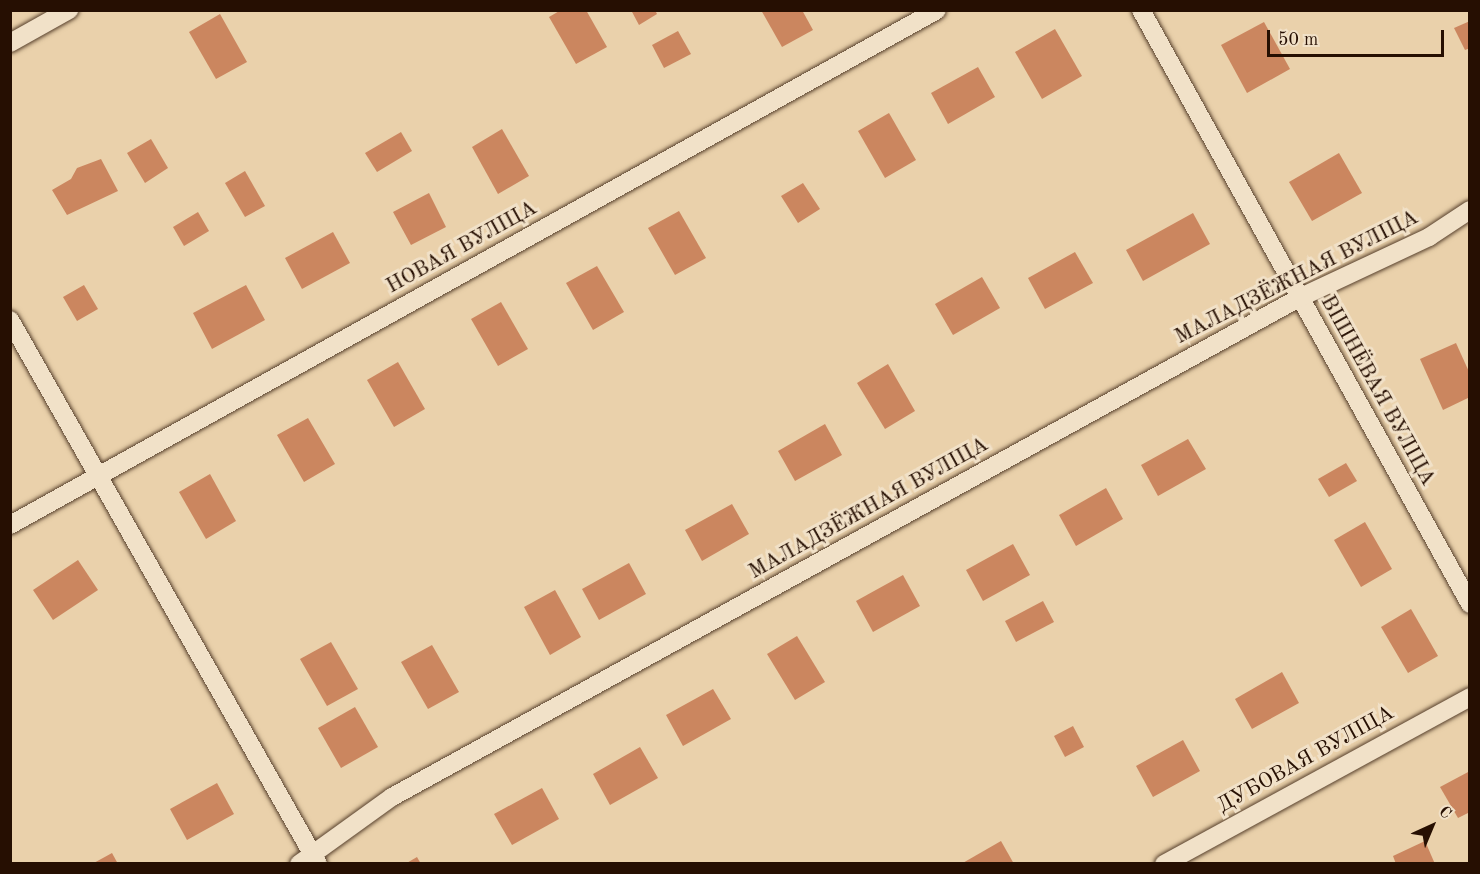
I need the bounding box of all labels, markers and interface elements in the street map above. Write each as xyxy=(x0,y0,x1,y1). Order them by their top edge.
scale bar xyxy=(1270,18,1447,56)
text: 50 m xyxy=(1278,31,1318,49)
street label: НОВАЯ ВУЛІЦА xyxy=(382,196,542,300)
street label: МАЛАДЗЁЖНАЯ ВУЛІЦА xyxy=(1171,206,1423,350)
street label: ВІШНЁВАЯ ВУЛІЦА xyxy=(1314,291,1440,491)
street label: МАЛАДЗЁЖНАЯ ВУЛІЦА xyxy=(745,433,993,585)
street label: ДУБОВАЯ ВУЛІЦА xyxy=(1213,701,1399,819)
north arrow xyxy=(1402,796,1462,856)
text: С xyxy=(1435,804,1454,822)

